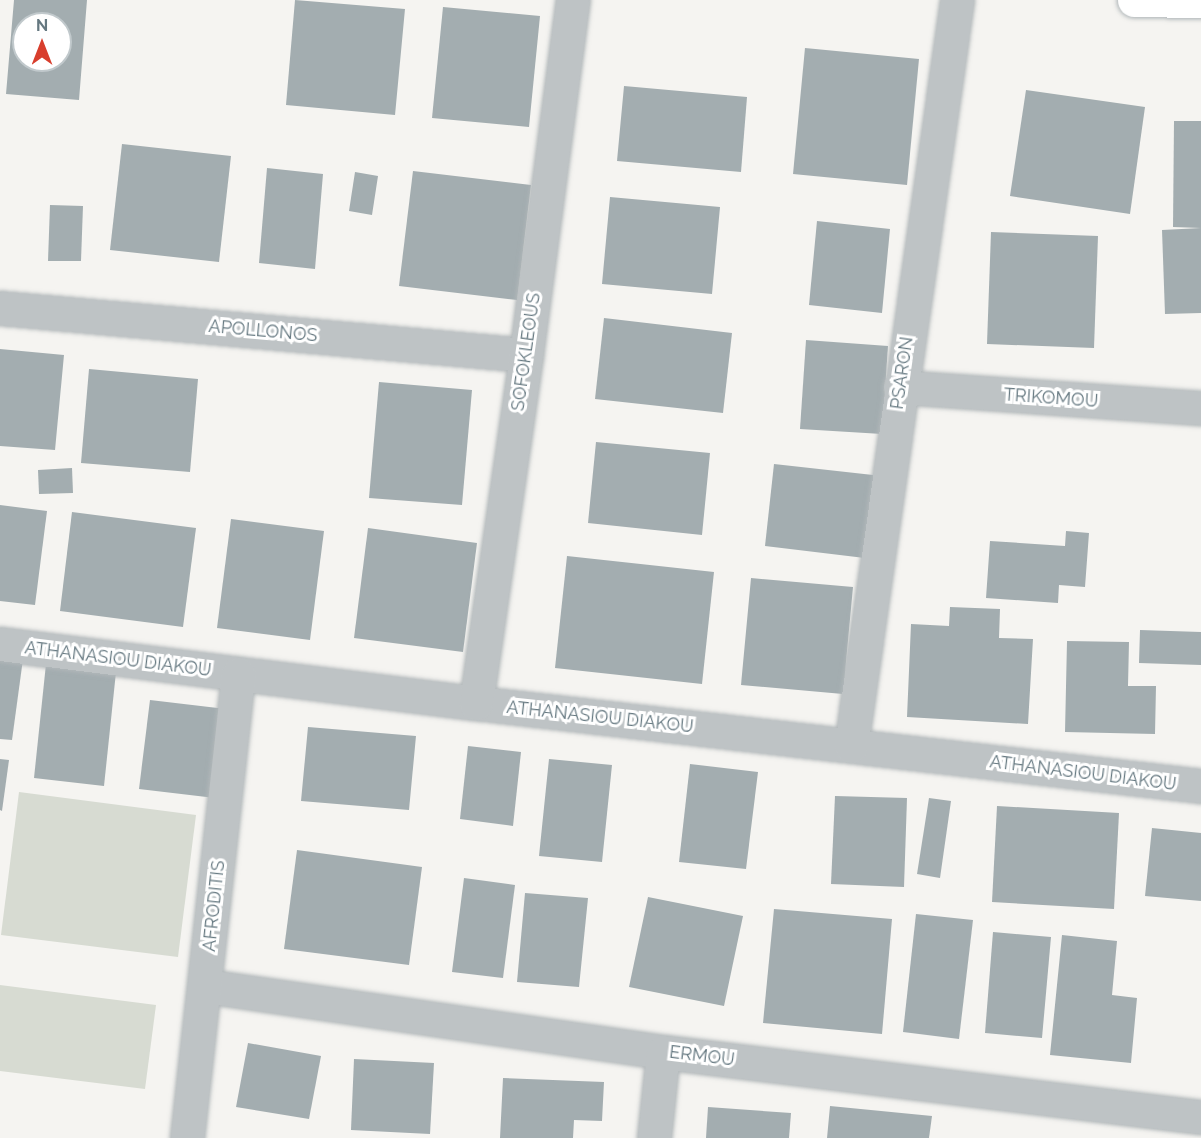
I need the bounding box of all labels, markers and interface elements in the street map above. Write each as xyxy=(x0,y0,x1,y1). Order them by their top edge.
north arrow xyxy=(12,12,72,72)
text: N xyxy=(36,16,48,35)
street label: SOFOKLEOUS xyxy=(507,292,545,412)
street label: APOLLONOS xyxy=(208,315,318,347)
street label: PSARON xyxy=(886,335,918,411)
street label: TRIKOMOU xyxy=(1003,384,1099,412)
street label: ATHANASIOU DIAKOU xyxy=(23,637,213,681)
street label: ATHANASIOU DIAKOU xyxy=(505,696,695,738)
street label: ATHANASIOU DIAKOU xyxy=(988,751,1178,795)
street label: AFRODITIS xyxy=(198,859,230,953)
street label: ERMOU xyxy=(668,1041,736,1071)

